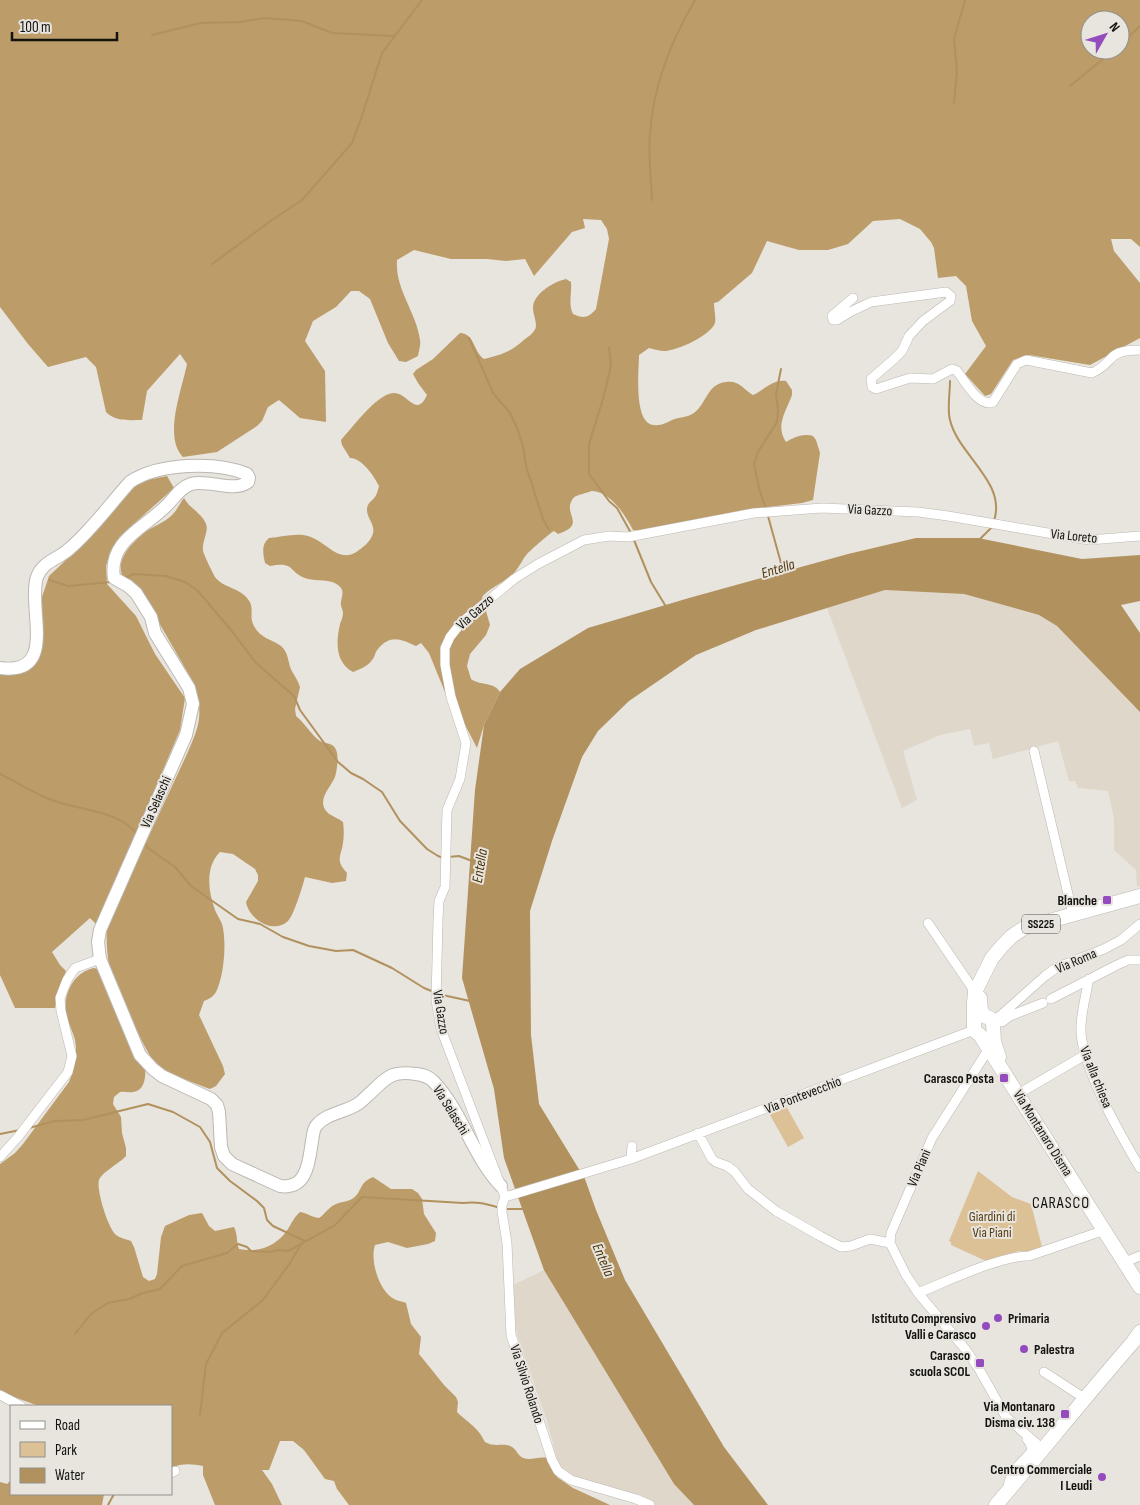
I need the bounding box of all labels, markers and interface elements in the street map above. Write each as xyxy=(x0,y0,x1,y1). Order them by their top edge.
scale bar xyxy=(12,10,118,42)
north arrow xyxy=(1080,10,1130,60)
text: 100 m xyxy=(20,18,51,37)
text: N xyxy=(1106,19,1124,35)
street label: Via Gazzo xyxy=(847,500,893,520)
street label: Via Loreto xyxy=(1050,525,1098,547)
water label: Entella xyxy=(759,555,797,583)
street label: Via Gazzo xyxy=(453,591,497,633)
street label: Via Selaschi xyxy=(137,773,175,831)
water label: Entella xyxy=(468,848,492,884)
place label: Blanche xyxy=(1057,892,1097,909)
marker: Blanche xyxy=(1101,894,1113,906)
road number: SS225 xyxy=(1022,914,1060,934)
street label: Via Roma xyxy=(1053,945,1099,977)
street label: Via Gazzo xyxy=(429,989,453,1035)
street label: Via alla chiesa xyxy=(1076,1044,1116,1110)
place label: Carasco Posta xyxy=(924,1070,994,1087)
marker: Carasco Posta xyxy=(998,1072,1010,1084)
street label: Via Pontevecchio xyxy=(762,1073,844,1117)
street label: Via Selaschi xyxy=(429,1082,473,1138)
street label: Via Montanaro Disma xyxy=(1010,1087,1076,1179)
street label: Via Piani xyxy=(904,1147,934,1189)
district label: CARASCO xyxy=(1032,1194,1090,1213)
park label: Giardini di Via Piani xyxy=(969,1208,1015,1241)
water label: Entella xyxy=(588,1241,618,1279)
place label: Istituto Comprensivo Valli e Carasco xyxy=(872,1310,976,1343)
place label: Primaria xyxy=(1008,1310,1050,1327)
marker: Primaria xyxy=(992,1312,1004,1324)
marker: Istituto Comprensivo Valli e Carasco xyxy=(980,1320,992,1332)
place label: Palestra xyxy=(1034,1341,1075,1358)
street label: Via Silvio Rolando xyxy=(506,1343,548,1426)
marker: Palestra xyxy=(1018,1343,1030,1355)
place label: Carasco scuola SCOL xyxy=(910,1347,970,1380)
marker: Carasco scuola SCOL xyxy=(974,1357,986,1369)
place label: Via Montanaro Disma civ. 138 xyxy=(984,1398,1055,1431)
legend xyxy=(10,1405,172,1495)
marker: Via Montanaro Disma civ. 138 xyxy=(1059,1408,1071,1420)
text: Road xyxy=(55,1416,80,1435)
text: Park xyxy=(55,1441,77,1460)
place label: Centro Commerciale I Leudi xyxy=(990,1461,1092,1494)
text: Water xyxy=(55,1466,86,1485)
marker: Centro Commerciale I Leudi xyxy=(1096,1471,1108,1483)

